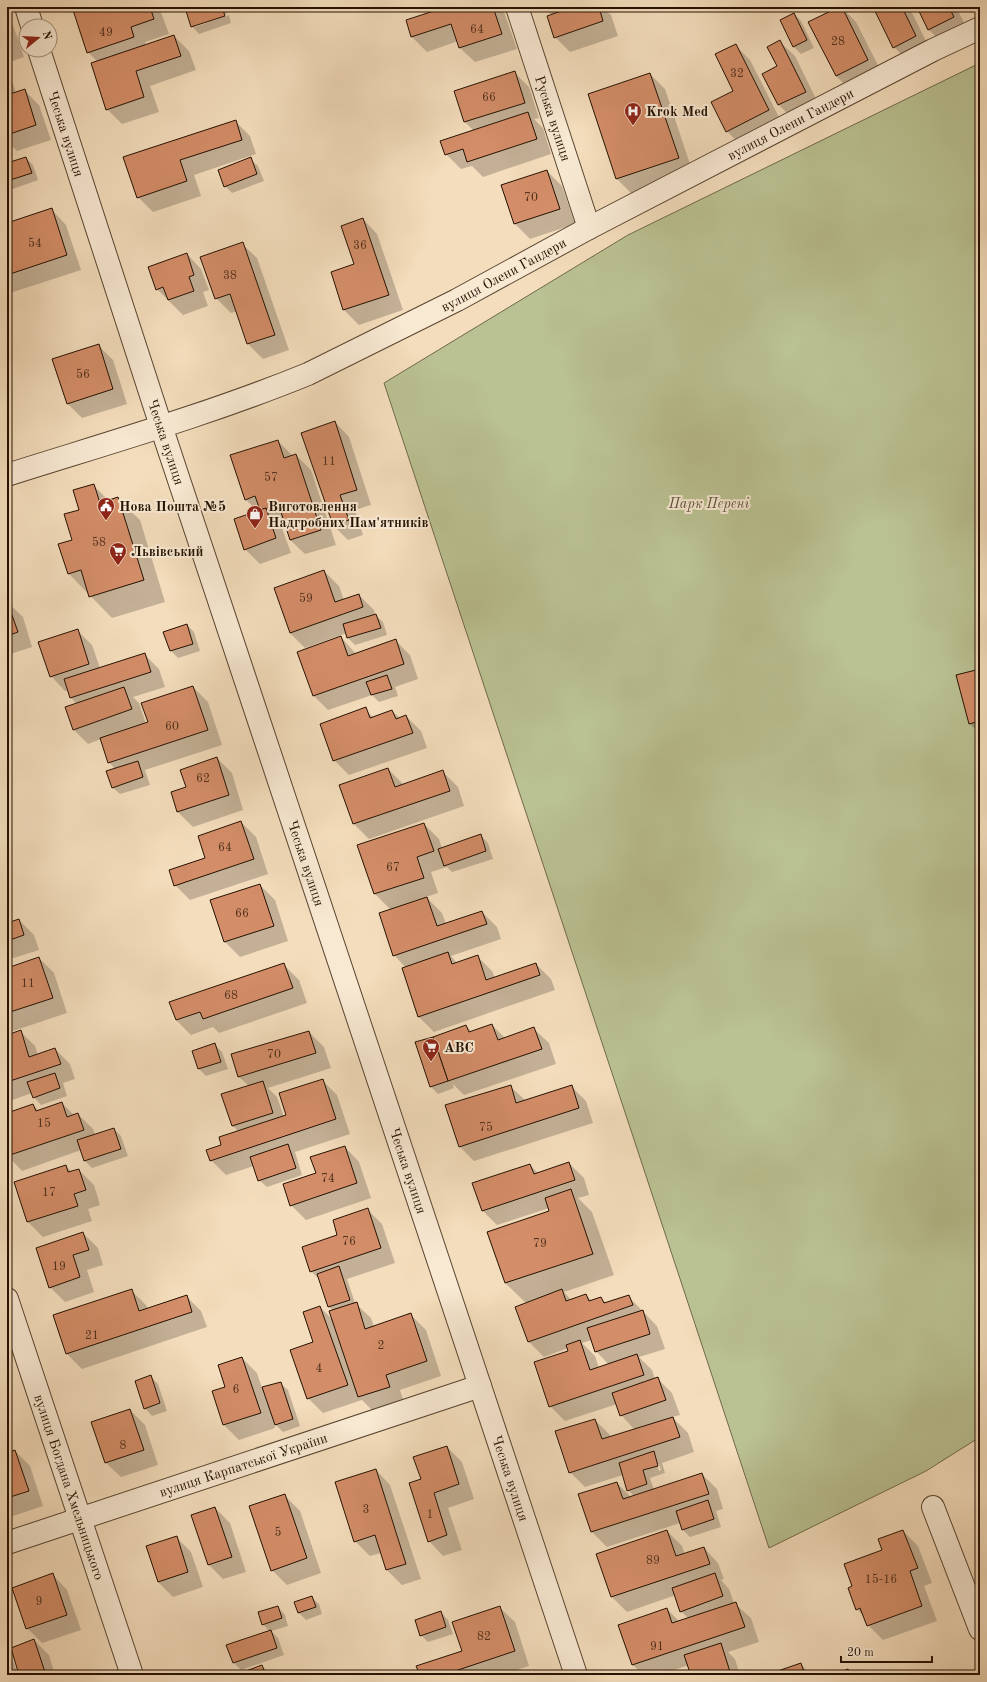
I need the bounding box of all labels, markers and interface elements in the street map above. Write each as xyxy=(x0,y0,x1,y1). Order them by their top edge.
north arrow xyxy=(18,18,58,58)
house number: 64 xyxy=(470,24,484,36)
house number: 49 xyxy=(99,27,113,39)
text: N xyxy=(40,30,53,42)
house number: 28 xyxy=(831,36,845,48)
house number: 32 xyxy=(730,68,744,80)
street label: Руська вулиця xyxy=(532,74,573,163)
street label: вулиця Олени Гандери xyxy=(725,86,856,163)
street label: Чеська вулиця xyxy=(45,89,86,179)
house number: 66 xyxy=(482,92,496,104)
hospital icon: Krok Med xyxy=(623,101,643,126)
place label: Krok Med xyxy=(646,105,709,119)
house number: 70 xyxy=(524,192,538,204)
street label: вулиця Олени Гандери xyxy=(439,236,569,315)
house number: 54 xyxy=(28,237,42,250)
house number: 36 xyxy=(353,240,367,252)
house number: 38 xyxy=(223,270,237,282)
house number: 56 xyxy=(76,368,90,381)
street label: Чеська вулиця xyxy=(145,397,186,487)
house number: 11 xyxy=(322,456,336,468)
house number: 57 xyxy=(264,471,278,484)
public building icon: Нова Пошта №5 xyxy=(96,496,116,521)
park label: Парк Перені xyxy=(668,497,749,512)
place label: Нова Пошта №5 xyxy=(119,500,226,514)
place label: Виготовлення Надгробних Пам'ятників xyxy=(268,500,429,530)
shop icon: Виготовлення Надгробних Пам'ятників xyxy=(245,504,265,529)
house number: 58 xyxy=(92,536,106,549)
supermarket icon: Львівський xyxy=(108,541,128,566)
place label: Львівський xyxy=(131,545,204,559)
house number: 59 xyxy=(299,592,313,605)
house number: 60 xyxy=(165,721,179,733)
house number: 62 xyxy=(196,773,210,785)
street label: Чеська вулиця xyxy=(285,819,326,908)
house number: 64 xyxy=(218,842,232,854)
house number: 67 xyxy=(386,862,400,874)
house number: 66 xyxy=(235,908,249,920)
house number: 11 xyxy=(21,978,35,990)
house number: 68 xyxy=(224,990,238,1002)
supermarket icon: ABC xyxy=(421,1037,441,1062)
place label: ABC xyxy=(444,1041,474,1055)
house number: 70 xyxy=(267,1049,281,1061)
house number: 15 xyxy=(37,1117,51,1130)
house number: 75 xyxy=(479,1121,493,1134)
street label: Чеська вулиця xyxy=(387,1126,428,1216)
house number: 74 xyxy=(321,1173,335,1185)
house number: 17 xyxy=(42,1187,56,1199)
house number: 76 xyxy=(342,1236,356,1248)
house number: 79 xyxy=(533,1238,547,1250)
house number: 19 xyxy=(52,1261,66,1273)
house number: 21 xyxy=(85,1330,99,1342)
house number: 2 xyxy=(378,1340,384,1352)
house number: 4 xyxy=(316,1363,323,1375)
house number: 6 xyxy=(233,1384,240,1396)
street label: вулиця Богдана Хмельницького xyxy=(31,1393,106,1582)
street label: вулиця Карпатської України xyxy=(158,1431,329,1500)
street label: Чеська вулиця xyxy=(489,1434,530,1523)
house number: 8 xyxy=(120,1440,127,1452)
house number: 3 xyxy=(363,1504,369,1516)
house number: 1 xyxy=(427,1509,433,1521)
house number: 5 xyxy=(275,1526,282,1539)
house number: 89 xyxy=(646,1555,660,1567)
house number: 15-16 xyxy=(865,1573,897,1586)
house number: 9 xyxy=(36,1596,42,1608)
house number: 82 xyxy=(477,1631,491,1643)
scale bar xyxy=(841,1638,932,1664)
house number: 91 xyxy=(650,1641,664,1653)
text: 20 m xyxy=(847,1647,874,1659)

